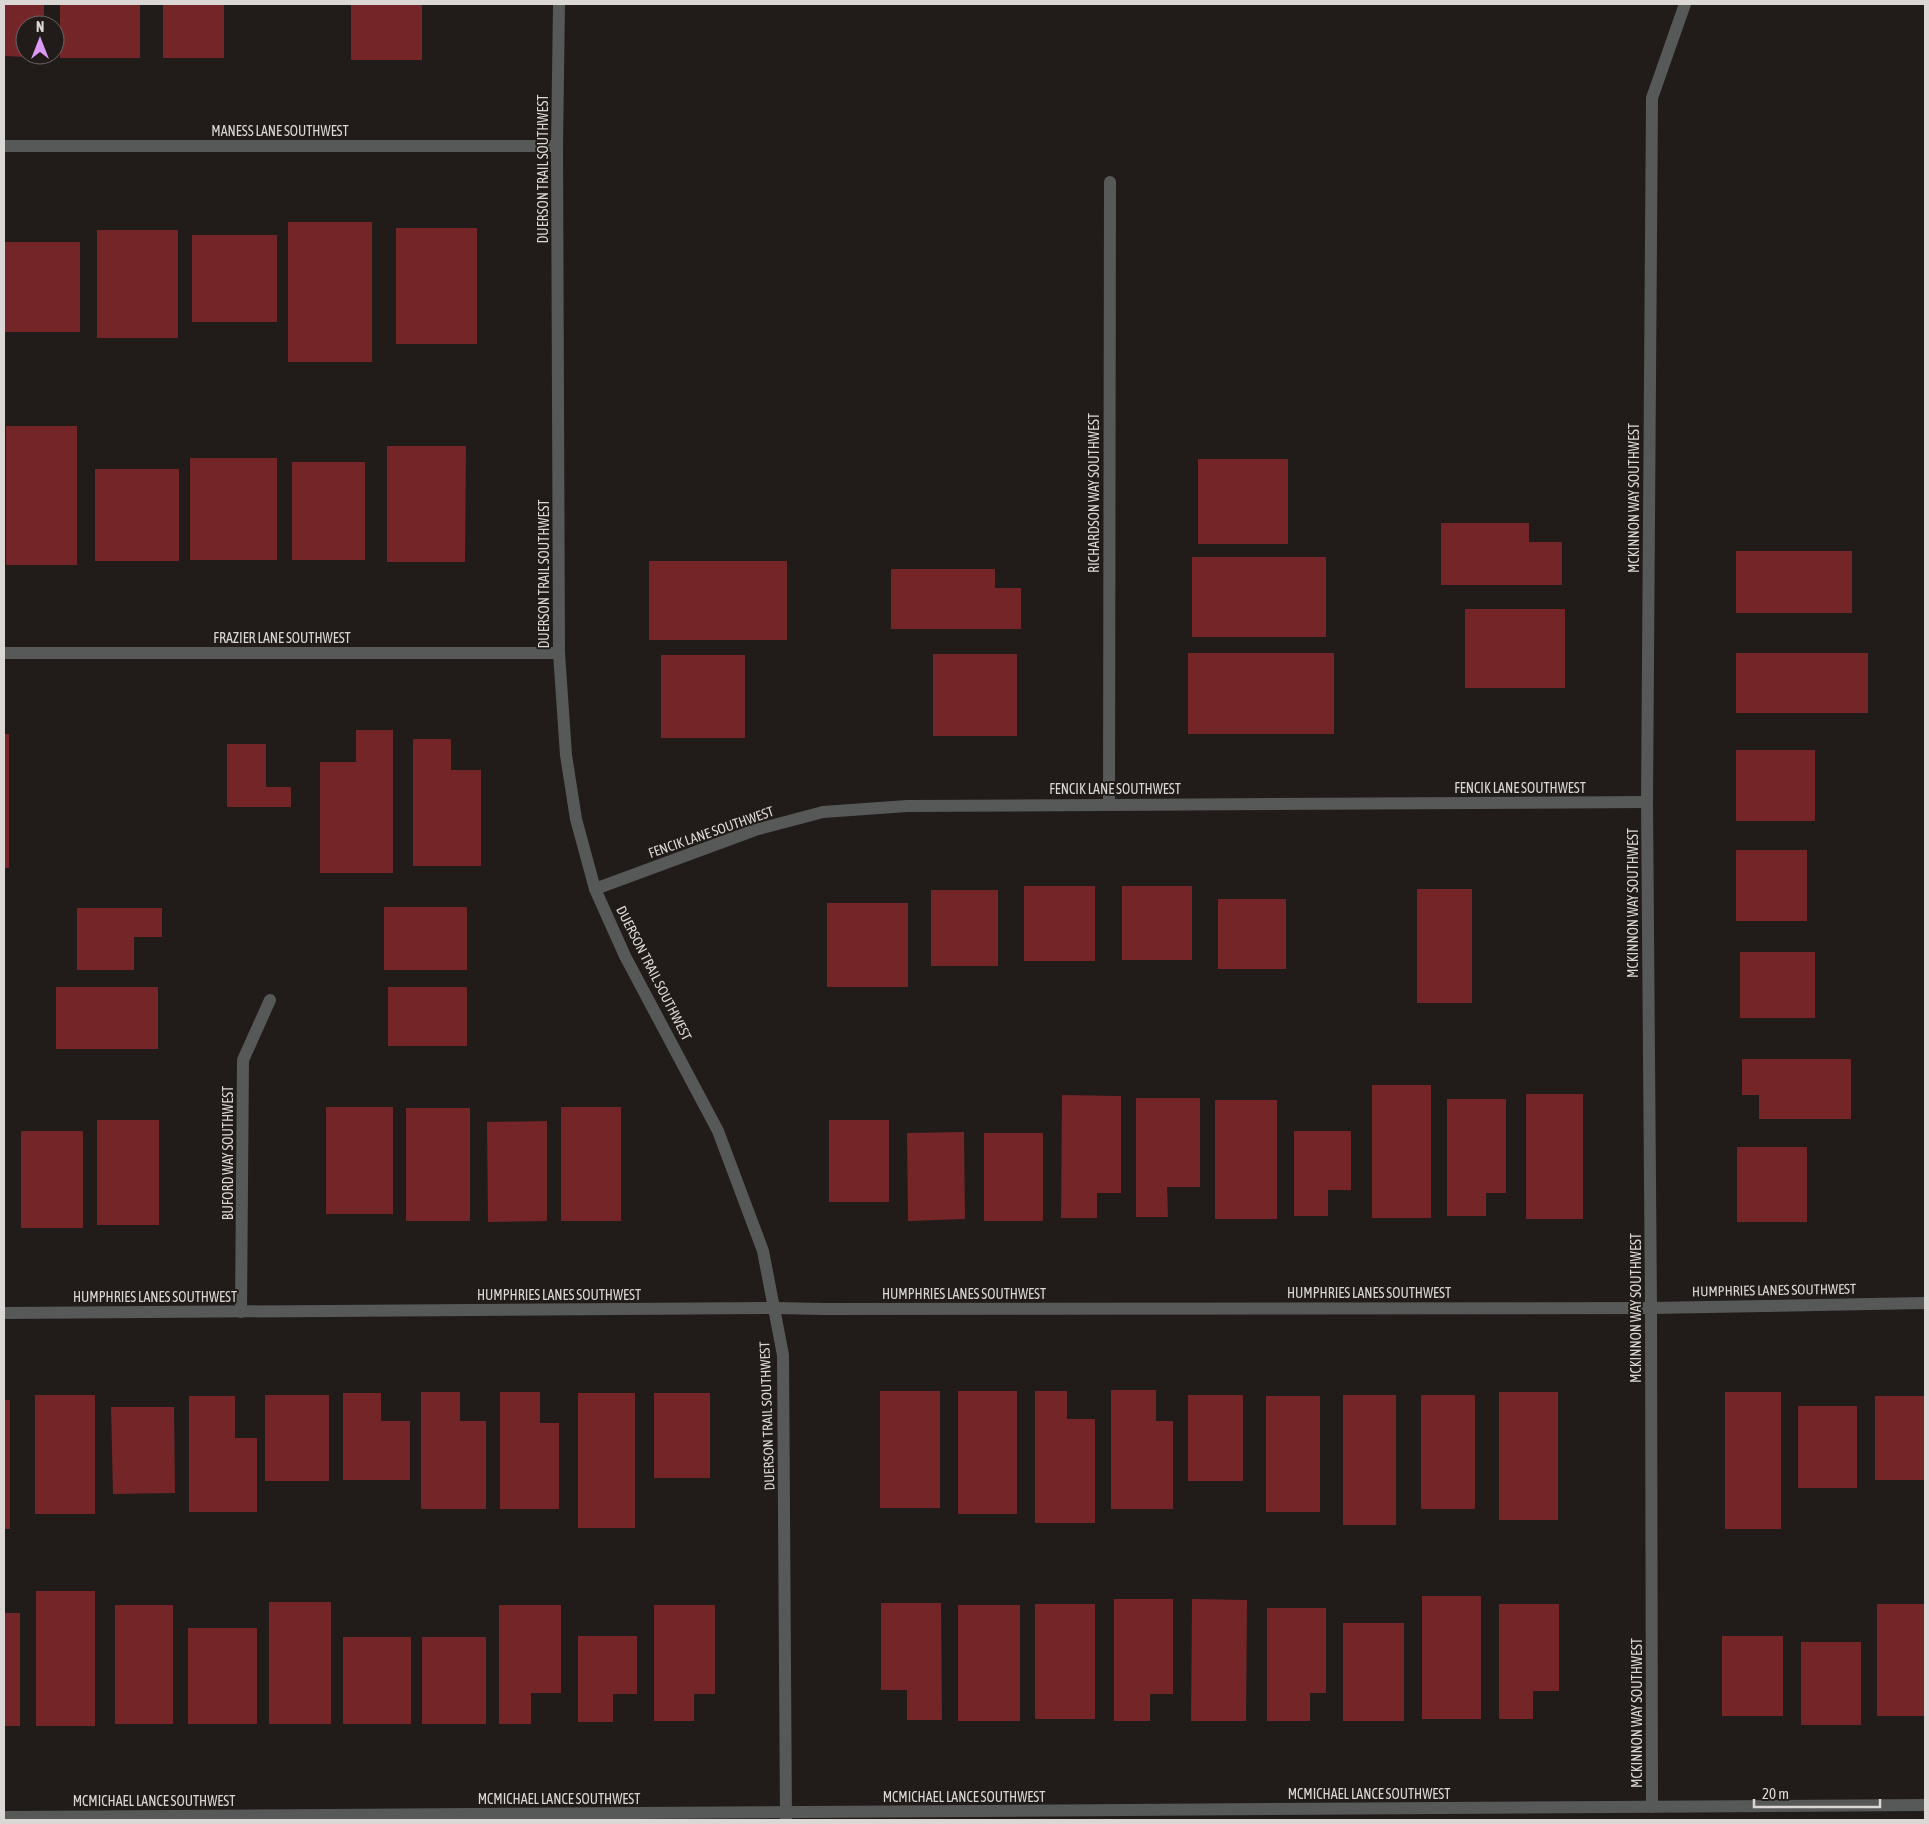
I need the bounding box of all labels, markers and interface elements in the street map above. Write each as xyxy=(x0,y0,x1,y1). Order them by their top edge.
north arrow xyxy=(15,15,65,65)
text: N xyxy=(36,19,44,35)
street label: DUERSON TRAIL SOUTHWEST xyxy=(535,95,551,243)
street label: MANESS LANE SOUTHWEST xyxy=(211,123,349,139)
street label: RICHARDSON WAY SOUTHWEST xyxy=(1086,413,1102,573)
street label: MCKINNON WAY SOUTHWEST xyxy=(1626,423,1642,573)
street label: DUERSON TRAIL SOUTHWEST xyxy=(536,500,552,648)
street label: FRAZIER LANE SOUTHWEST xyxy=(213,630,351,646)
street label: FENCIK LANE SOUTHWEST xyxy=(1454,780,1586,796)
street label: FENCIK LANE SOUTHWEST xyxy=(1049,781,1181,797)
street label: FENCIK LANE SOUTHWEST xyxy=(646,803,776,861)
street label: MCKINNON WAY SOUTHWEST xyxy=(1625,828,1641,978)
street label: DUERSON TRAIL SOUTHWEST xyxy=(613,903,695,1043)
street label: BUFORD WAY SOUTHWEST xyxy=(220,1086,236,1220)
street label: MCKINNON WAY SOUTHWEST xyxy=(1628,1233,1644,1383)
street label: HUMPHRIES LANES SOUTHWEST xyxy=(1692,1281,1856,1299)
street label: HUMPHRIES LANES SOUTHWEST xyxy=(1287,1285,1451,1301)
street label: HUMPHRIES LANES SOUTHWEST xyxy=(882,1286,1046,1302)
street label: HUMPHRIES LANES SOUTHWEST xyxy=(477,1287,641,1303)
street label: HUMPHRIES LANES SOUTHWEST xyxy=(73,1289,237,1305)
street label: DUERSON TRAIL SOUTHWEST xyxy=(756,1341,778,1491)
street label: MCKINNON WAY SOUTHWEST xyxy=(1629,1638,1645,1788)
scale bar xyxy=(1754,1776,1880,1808)
text: 20 m xyxy=(1762,1785,1789,1802)
street label: MCMICHAEL LANCE SOUTHWEST xyxy=(1288,1786,1450,1802)
street label: MCMICHAEL LANCE SOUTHWEST xyxy=(883,1789,1045,1805)
street label: MCMICHAEL LANCE SOUTHWEST xyxy=(478,1791,640,1807)
street label: MCMICHAEL LANCE SOUTHWEST xyxy=(73,1793,235,1809)

